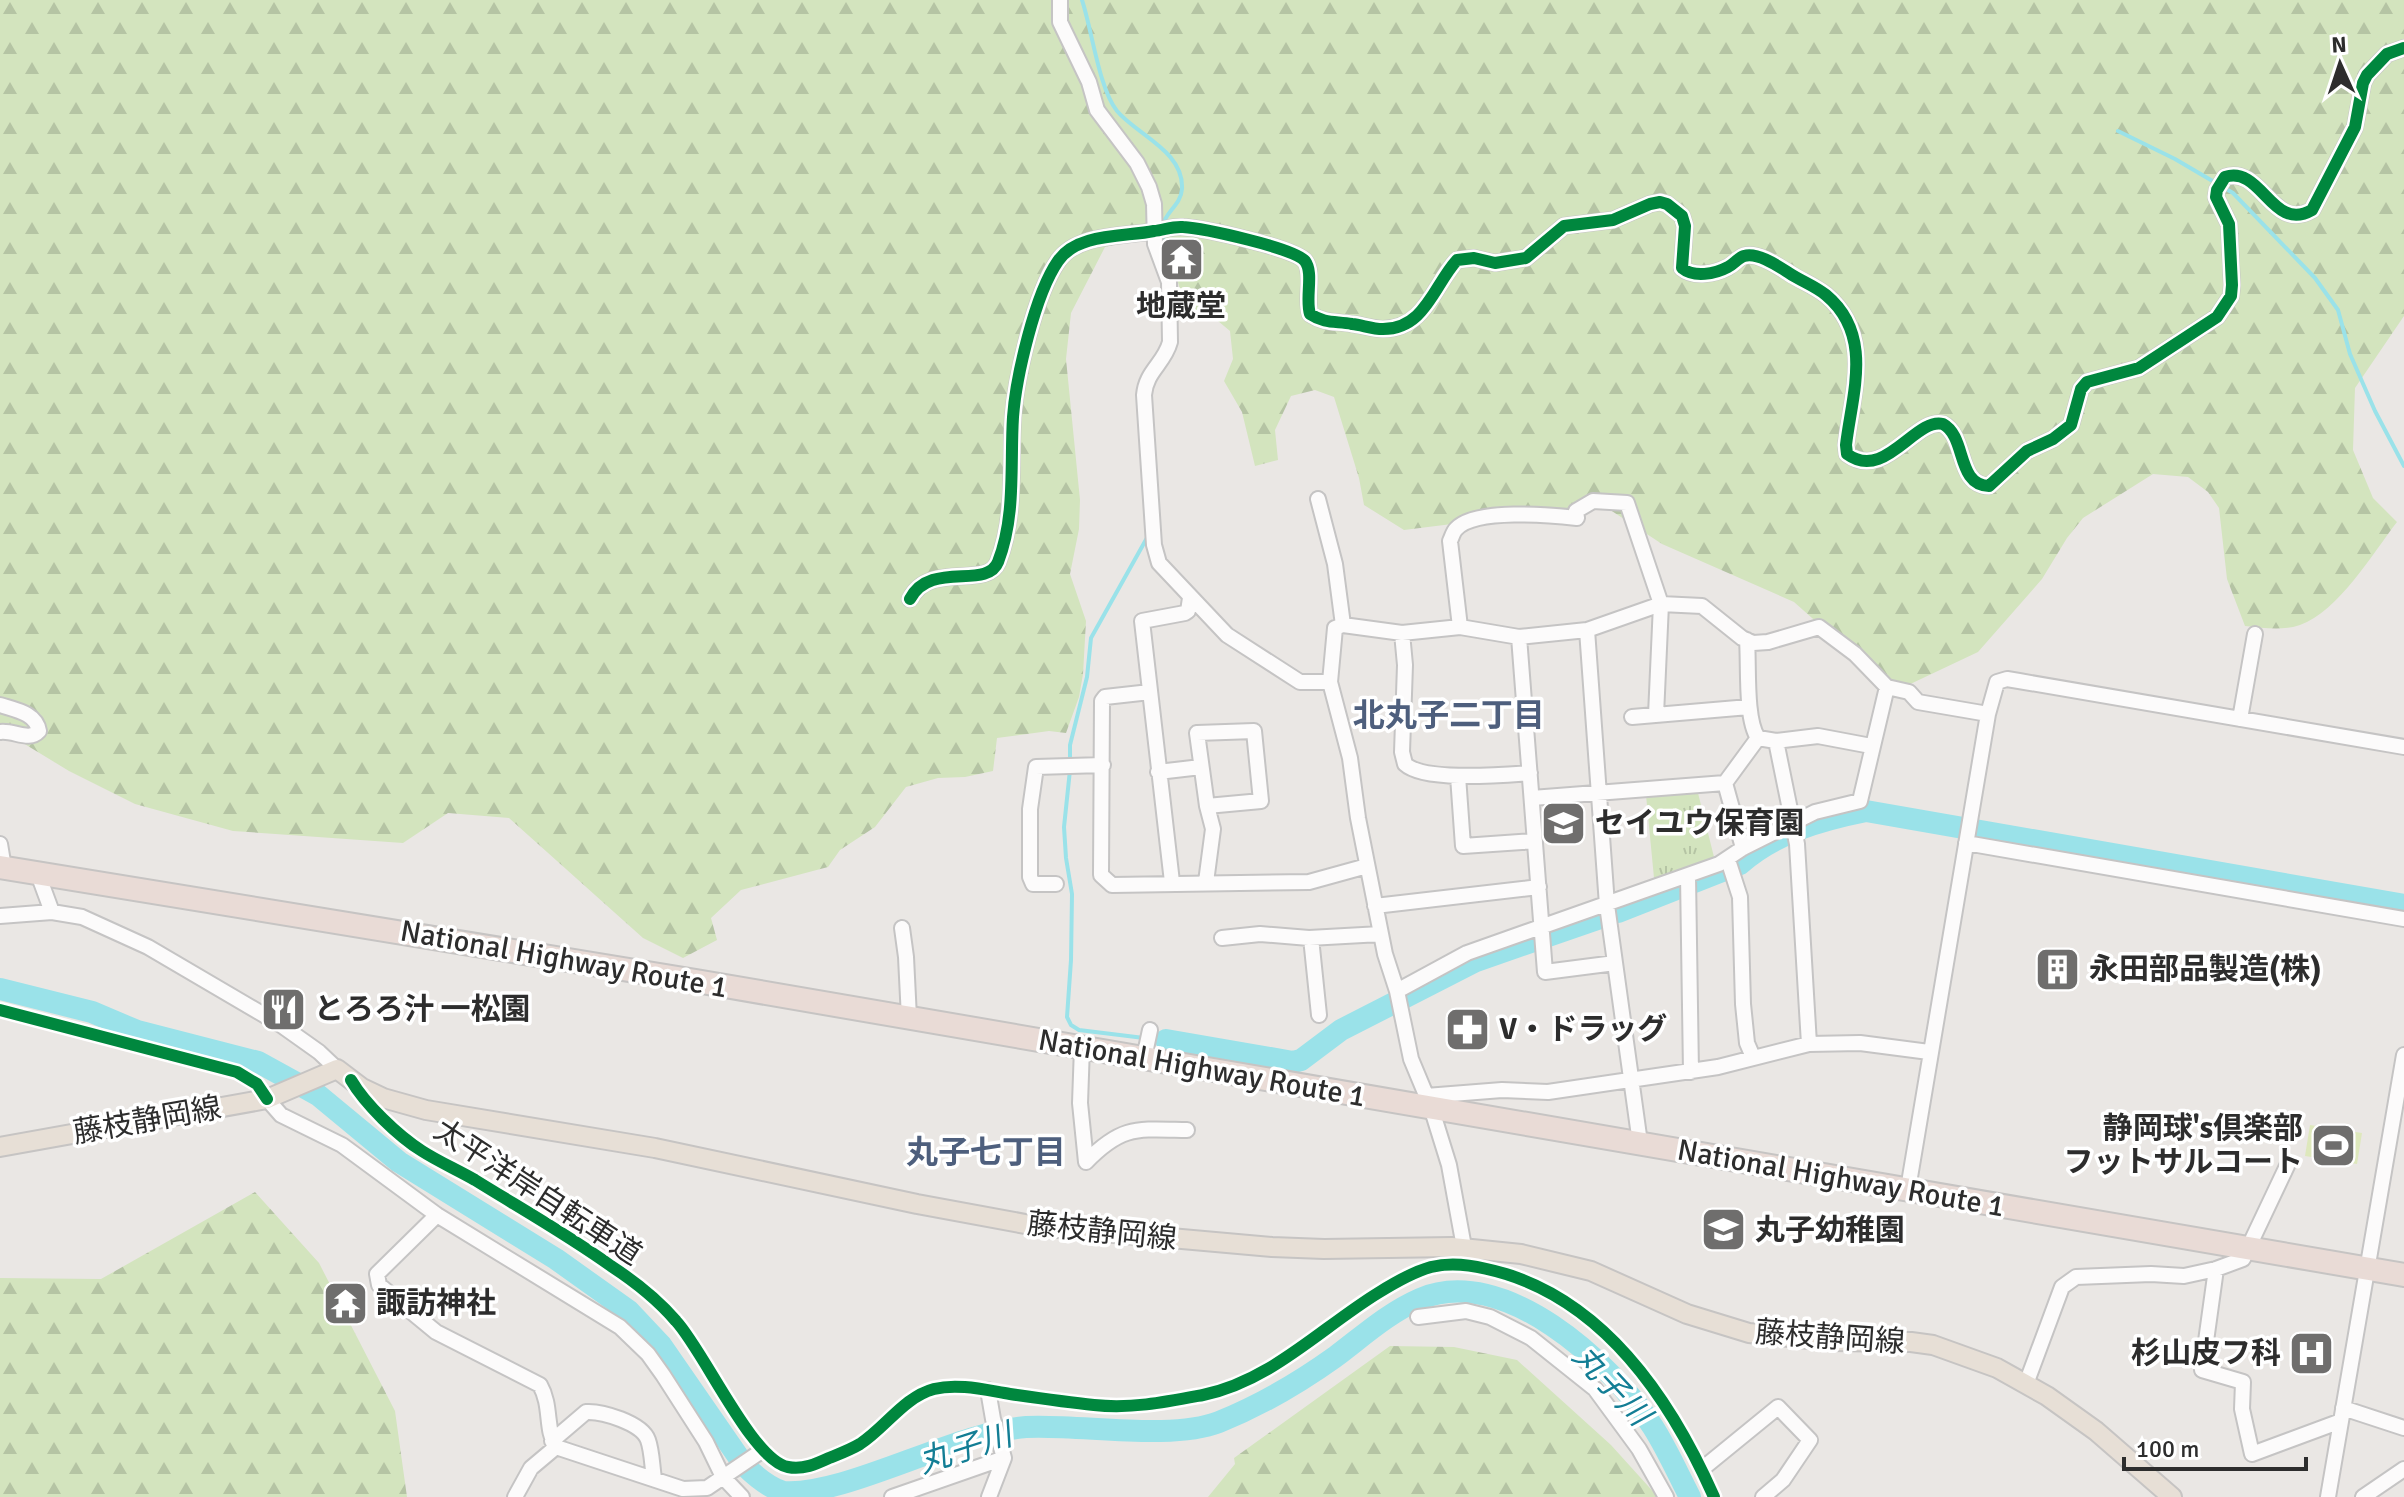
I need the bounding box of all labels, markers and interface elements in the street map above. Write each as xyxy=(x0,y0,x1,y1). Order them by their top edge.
north arrow xyxy=(2300,24,2380,104)
text: N xyxy=(2331,31,2347,58)
temple icon: 地蔵堂 xyxy=(1157,236,1205,284)
place label: 地蔵堂 xyxy=(1136,288,1226,325)
district label: 北丸子二丁目 xyxy=(1353,696,1545,735)
school or university icon: セイユウ保育園 xyxy=(1540,799,1588,847)
place label: セイユウ保育園 xyxy=(1595,805,1804,842)
street label: National Highway Route 1 xyxy=(398,913,730,1006)
building icon: 永田部品製造(株) xyxy=(2034,945,2082,993)
place label: 永田部品製造(株) xyxy=(2089,951,2322,988)
restaurant icon: とろろ汁 一松園 xyxy=(259,985,307,1033)
place label: とろろ汁 一松園 xyxy=(314,991,531,1028)
pharmacy icon: V・ドラッグ xyxy=(1444,1005,1492,1053)
place label: V・ドラッグ xyxy=(1499,1011,1667,1048)
street label: National Highway Route 1 xyxy=(1036,1022,1368,1115)
street label: 藤枝静岡線 xyxy=(70,1089,224,1152)
place label: 静岡球's倶楽部 フットサルコート xyxy=(2064,1110,2303,1181)
street label: 太平洋岸自転車道 xyxy=(427,1112,648,1273)
sports icon: 静岡球's倶楽部 フットサルコート xyxy=(2310,1121,2358,1169)
street label: National Highway Route 1 xyxy=(1675,1132,2007,1225)
district label: 丸子七丁目 xyxy=(906,1133,1066,1172)
street label: 藤枝静岡線 xyxy=(1025,1205,1178,1258)
school or university icon: 丸子幼稚園 xyxy=(1700,1206,1748,1254)
place label: 丸子幼稚園 xyxy=(1755,1212,1905,1249)
temple icon: 諏訪神社 xyxy=(321,1279,369,1327)
place label: 諏訪神社 xyxy=(376,1285,496,1322)
street label: 藤枝静岡線 xyxy=(1754,1314,1906,1361)
hospital icon: 杉山皮フ科 xyxy=(2288,1329,2336,1377)
place label: 杉山皮フ科 xyxy=(2131,1335,2281,1372)
water label: 丸子川 xyxy=(1565,1337,1661,1436)
water label: 丸子川 xyxy=(913,1414,1020,1482)
scale bar xyxy=(2124,1421,2306,1471)
text: 100 m xyxy=(2136,1434,2199,1464)

